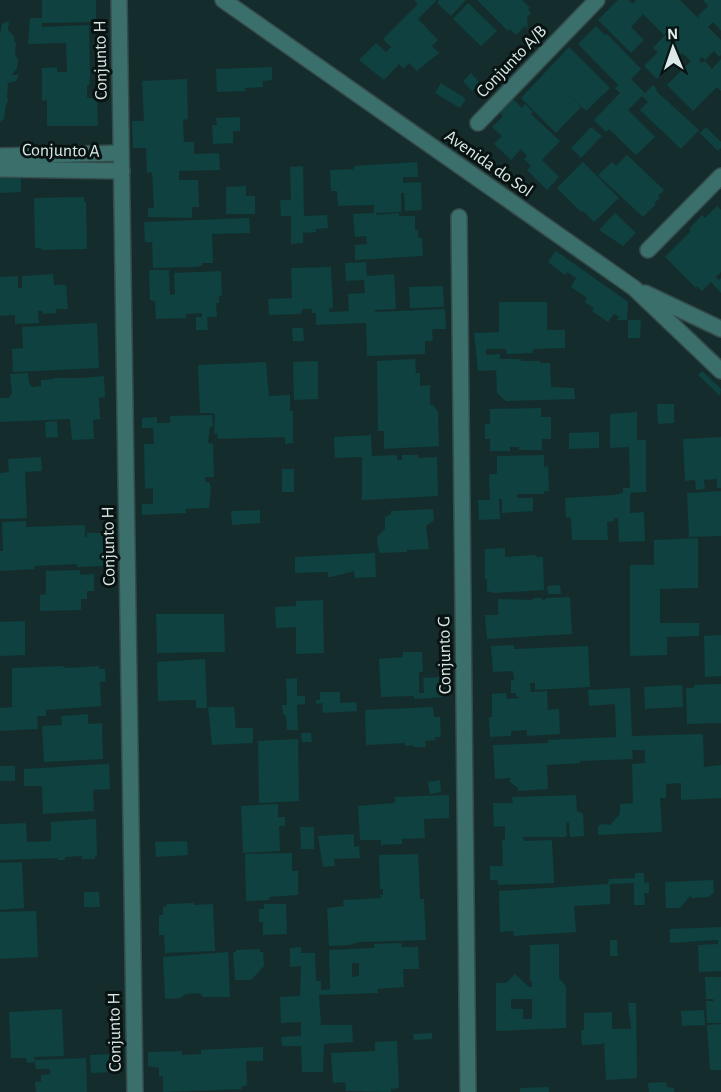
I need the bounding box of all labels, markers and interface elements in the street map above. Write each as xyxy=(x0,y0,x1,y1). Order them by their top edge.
north arrow xyxy=(643,18,703,78)
street label: Conjunto H xyxy=(91,20,111,100)
street label: Conjunto A/B xyxy=(473,22,550,101)
text: N xyxy=(667,26,678,42)
street label: Avenida do Sol xyxy=(441,127,536,201)
street label: Conjunto A xyxy=(22,141,101,161)
street label: Conjunto H xyxy=(99,506,119,586)
street label: Conjunto G xyxy=(435,616,455,694)
street label: Conjunto H xyxy=(105,992,125,1072)

